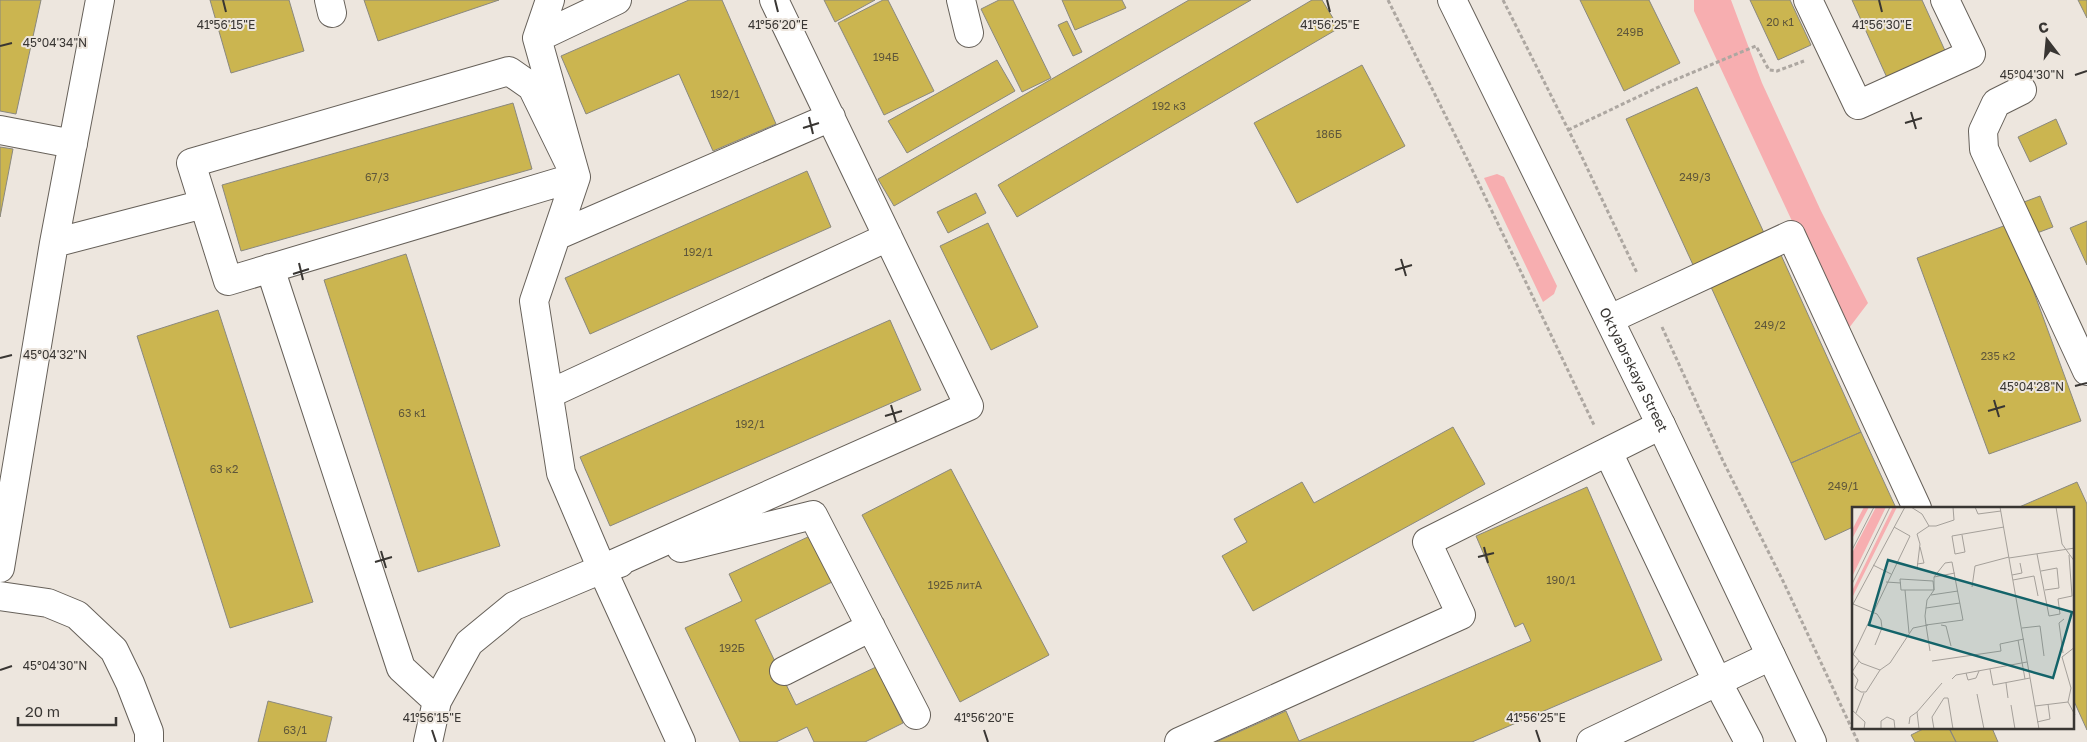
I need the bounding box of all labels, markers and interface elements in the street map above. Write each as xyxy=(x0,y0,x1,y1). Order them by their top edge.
house number: 20 к1 xyxy=(1766,15,1794,28)
north arrow xyxy=(2022,15,2072,65)
text: 41°56'15"E xyxy=(197,17,255,32)
text: 41°56'20"E xyxy=(748,17,808,32)
text: 41°56'25"E xyxy=(1300,17,1360,32)
text: 41°56'30"E xyxy=(1852,17,1912,32)
text: С xyxy=(2036,17,2050,37)
house number: 249В xyxy=(1616,25,1644,38)
text: 45°04'34"N xyxy=(23,35,87,50)
house number: 194Б xyxy=(873,50,899,63)
text: 45°04'30"N xyxy=(2000,67,2064,82)
house number: 192/1 xyxy=(711,87,740,100)
house number: 192 к3 xyxy=(1152,99,1186,112)
house number: 186Б xyxy=(1316,127,1342,140)
house number: 67/3 xyxy=(365,170,389,183)
house number: 249/3 xyxy=(1679,170,1711,183)
house number: 192/1 xyxy=(684,245,713,258)
street label: Oktyabrskaya Street xyxy=(1596,304,1672,435)
house number: 249/2 xyxy=(1754,318,1786,331)
text: 45°04'32"N xyxy=(23,347,87,362)
house number: 235 к2 xyxy=(1981,349,2015,362)
text: 45°04'28"N xyxy=(2000,379,2064,394)
house number: 63 к1 xyxy=(398,406,426,419)
house number: 192/1 xyxy=(736,417,765,430)
house number: 63 к2 xyxy=(210,462,238,475)
house number: 249/1 xyxy=(1828,479,1858,492)
inset map xyxy=(1852,507,2074,730)
house number: 190/1 xyxy=(1546,573,1576,586)
house number: 192Б литА xyxy=(928,578,983,591)
house number: 192Б xyxy=(719,641,745,654)
text: 45°04'30"N xyxy=(23,658,87,673)
scale bar xyxy=(18,694,115,726)
text: 20 m xyxy=(25,702,60,720)
text: 41°56'15"E xyxy=(403,710,461,725)
text: 41°56'20"E xyxy=(954,710,1014,725)
text: 41°56'25"E xyxy=(1506,710,1566,725)
house number: 63/1 xyxy=(283,723,307,736)

